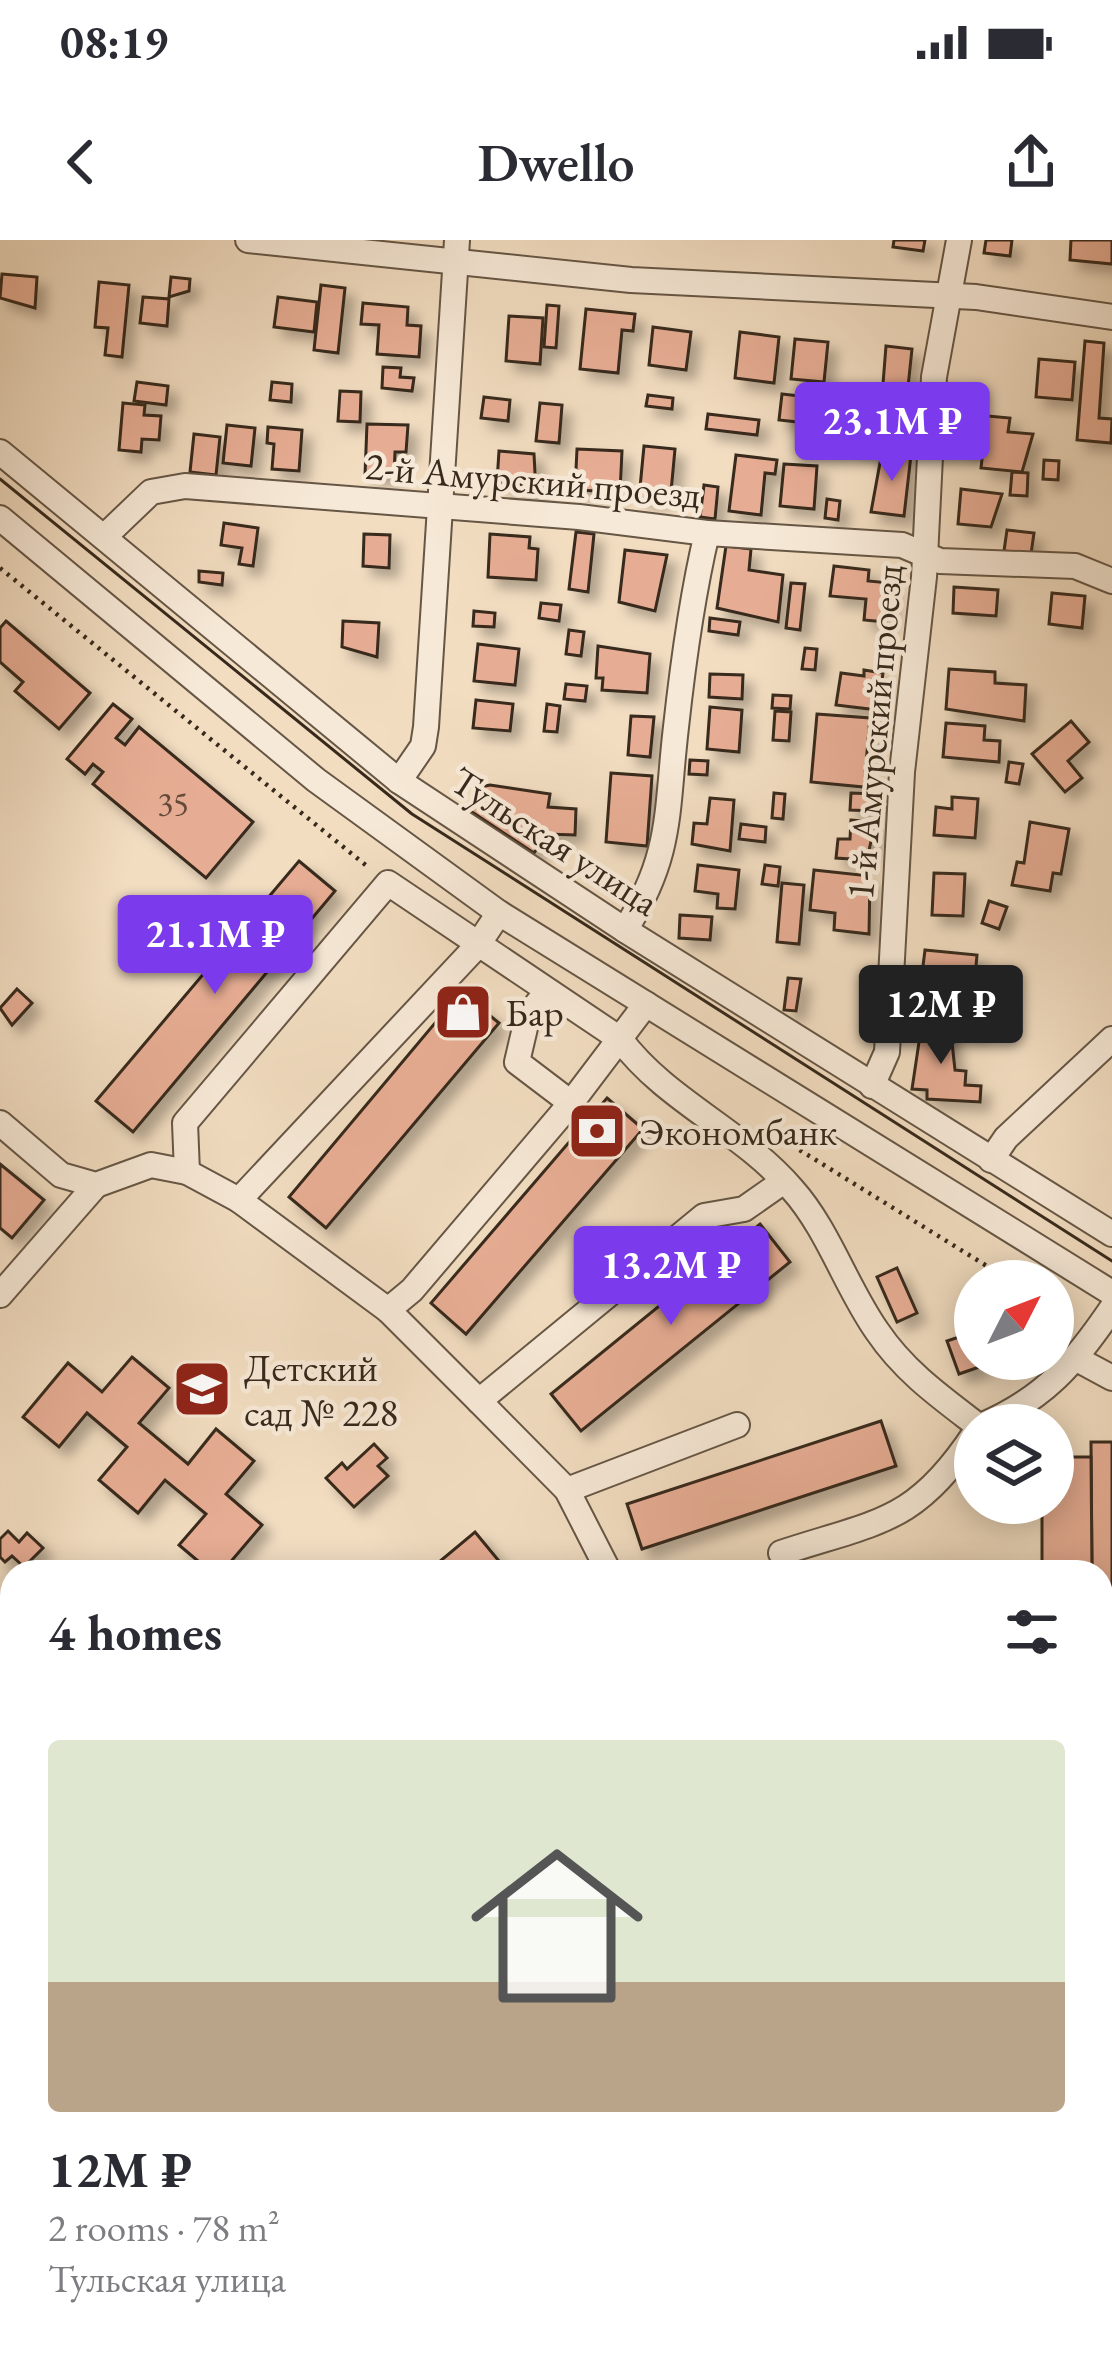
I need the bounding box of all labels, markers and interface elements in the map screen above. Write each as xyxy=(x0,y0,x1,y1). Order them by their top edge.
text: 08:19 xyxy=(60,13,168,71)
text: Dwello xyxy=(477,127,635,197)
icon: back xyxy=(48,129,114,195)
icon: share xyxy=(998,129,1064,195)
pin: 23.1M ₽ xyxy=(781,382,1003,484)
text: 23.1M ₽ xyxy=(822,395,962,446)
street label: 2-й Амурский проезд xyxy=(363,440,703,520)
street label: 1-й Амурский проезд xyxy=(834,562,914,902)
street label: Тульская улица xyxy=(441,755,669,927)
house number: 35 xyxy=(157,782,189,825)
pin: 21.1M ₽ xyxy=(104,895,326,997)
text: 21.1M ₽ xyxy=(145,908,285,959)
pin: 12M ₽ xyxy=(857,965,1025,1067)
text: 12M ₽ xyxy=(886,978,996,1029)
shop icon: Бар xyxy=(432,981,494,1043)
place label: Бар xyxy=(505,987,564,1038)
bank icon: Экономбанк xyxy=(566,1100,628,1162)
place label: Экономбанк xyxy=(639,1106,838,1157)
pin: 13.2M ₽ xyxy=(560,1226,782,1328)
text: 13.2M ₽ xyxy=(601,1239,741,1290)
north arrow xyxy=(954,1260,1074,1380)
map controls xyxy=(954,1260,1074,1524)
place label: Детский сад № 228 xyxy=(244,1342,398,1438)
school or university icon: Детский сад № 228 xyxy=(171,1358,233,1420)
button: layers xyxy=(954,1404,1074,1524)
text: 4 homes xyxy=(48,1599,222,1665)
icon: filters xyxy=(999,1599,1065,1665)
icon: home xyxy=(449,1818,665,2034)
text: 12M ₽ xyxy=(48,2136,192,2202)
text: 2 rooms · 78 m² xyxy=(48,2202,280,2253)
text: Тульская улица xyxy=(48,2253,286,2304)

